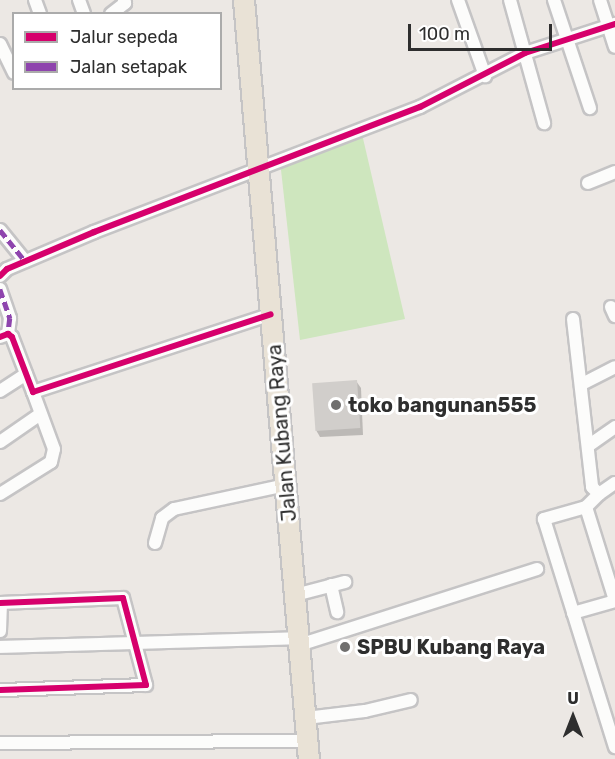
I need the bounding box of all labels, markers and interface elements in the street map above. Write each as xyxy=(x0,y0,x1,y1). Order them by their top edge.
legend xyxy=(12,12,222,90)
scale bar xyxy=(411,12,555,50)
text: 100 m xyxy=(419,23,470,45)
text: Jalur sepeda xyxy=(70,26,178,48)
text: Jalan setapak xyxy=(70,56,187,78)
street label: Jalan Kubang Raya xyxy=(262,343,302,523)
place label: toko bangunan555 xyxy=(348,393,536,417)
marker: toko bangunan555 xyxy=(329,398,343,412)
place label: SPBU Kubang Raya xyxy=(357,635,545,659)
marker: SPBU Kubang Raya xyxy=(338,640,352,654)
north arrow xyxy=(543,687,603,747)
text: U xyxy=(567,689,579,708)

